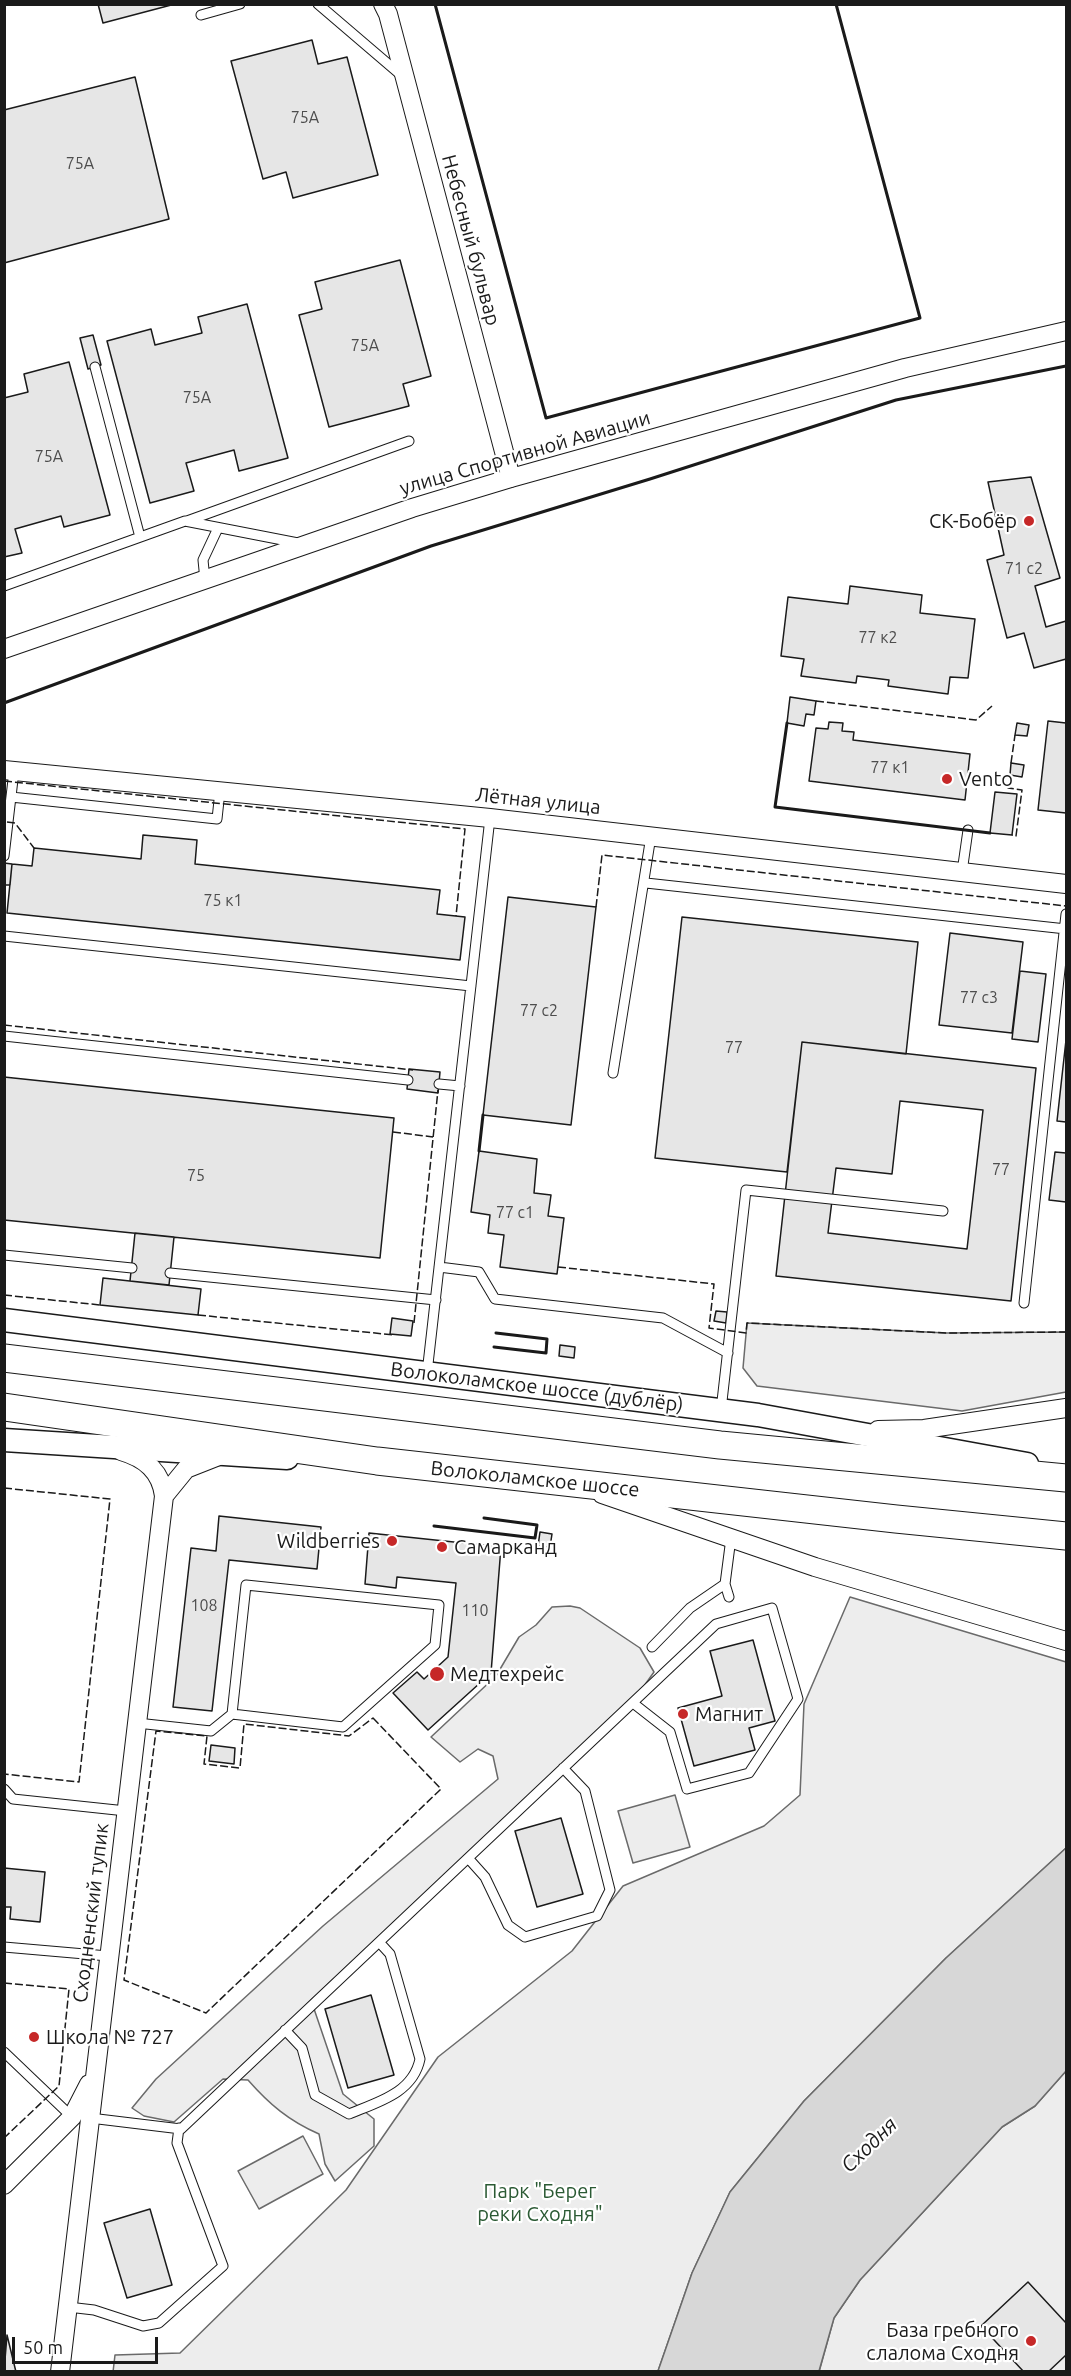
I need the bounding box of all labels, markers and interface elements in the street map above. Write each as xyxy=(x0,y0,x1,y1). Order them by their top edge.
house number: 75А xyxy=(291,108,319,128)
street label: Небесный бульвар xyxy=(437,152,505,328)
house number: 75А xyxy=(66,154,94,174)
house number: 75А xyxy=(351,336,379,356)
house number: 75А xyxy=(183,388,211,408)
street label: улица Спортивной Авиации xyxy=(397,406,653,500)
house number: 75А xyxy=(35,447,63,467)
place label: СК-Бобёр xyxy=(929,509,1017,533)
marker: СК-Бобёр xyxy=(1022,514,1036,528)
house number: 71 с2 xyxy=(1005,559,1043,579)
house number: 77 к2 xyxy=(859,628,897,648)
house number: 77 к1 xyxy=(871,758,909,778)
place label: Vento xyxy=(959,767,1013,791)
marker: Vento xyxy=(940,772,954,786)
street label: Лётная улица xyxy=(474,782,602,820)
house number: 75 к1 xyxy=(204,891,242,911)
house number: 77 с3 xyxy=(960,988,998,1008)
house number: 77 с2 xyxy=(520,1001,558,1021)
house number: 77 xyxy=(725,1038,743,1058)
house number: 77 xyxy=(992,1160,1010,1180)
house number: 75 xyxy=(187,1166,205,1186)
house number: 77 с1 xyxy=(496,1203,534,1223)
street label: Волоколамское шоссе (дублёр) xyxy=(389,1357,685,1417)
street label: Волоколамское шоссе xyxy=(429,1456,641,1502)
place label: Wildberries xyxy=(277,1529,380,1553)
marker: Wildberries xyxy=(385,1534,399,1548)
place label: Самарканд xyxy=(454,1535,557,1559)
marker: Самарканд xyxy=(435,1540,449,1554)
house number: 108 xyxy=(190,1596,218,1616)
house number: 110 xyxy=(461,1601,489,1621)
place label: Медтехрейс xyxy=(450,1662,564,1686)
marker: Медтехрейс xyxy=(428,1665,446,1683)
place label: Магнит xyxy=(695,1702,763,1726)
marker: Магнит xyxy=(676,1707,690,1721)
street label: Сходненский тупик xyxy=(68,1822,114,2004)
place label: Школа № 727 xyxy=(46,2025,174,2049)
marker: Школа № 727 xyxy=(27,2030,41,2044)
water label: Сходня xyxy=(836,2112,902,2178)
park label: Парк "Берег реки Сходня" xyxy=(477,2179,603,2226)
place label: База гребного слалома Сходня xyxy=(866,2318,1019,2365)
scale bar xyxy=(15,2325,160,2363)
marker: База гребного слалома Сходня xyxy=(1024,2334,1038,2348)
text: 50 m xyxy=(23,2337,63,2357)

